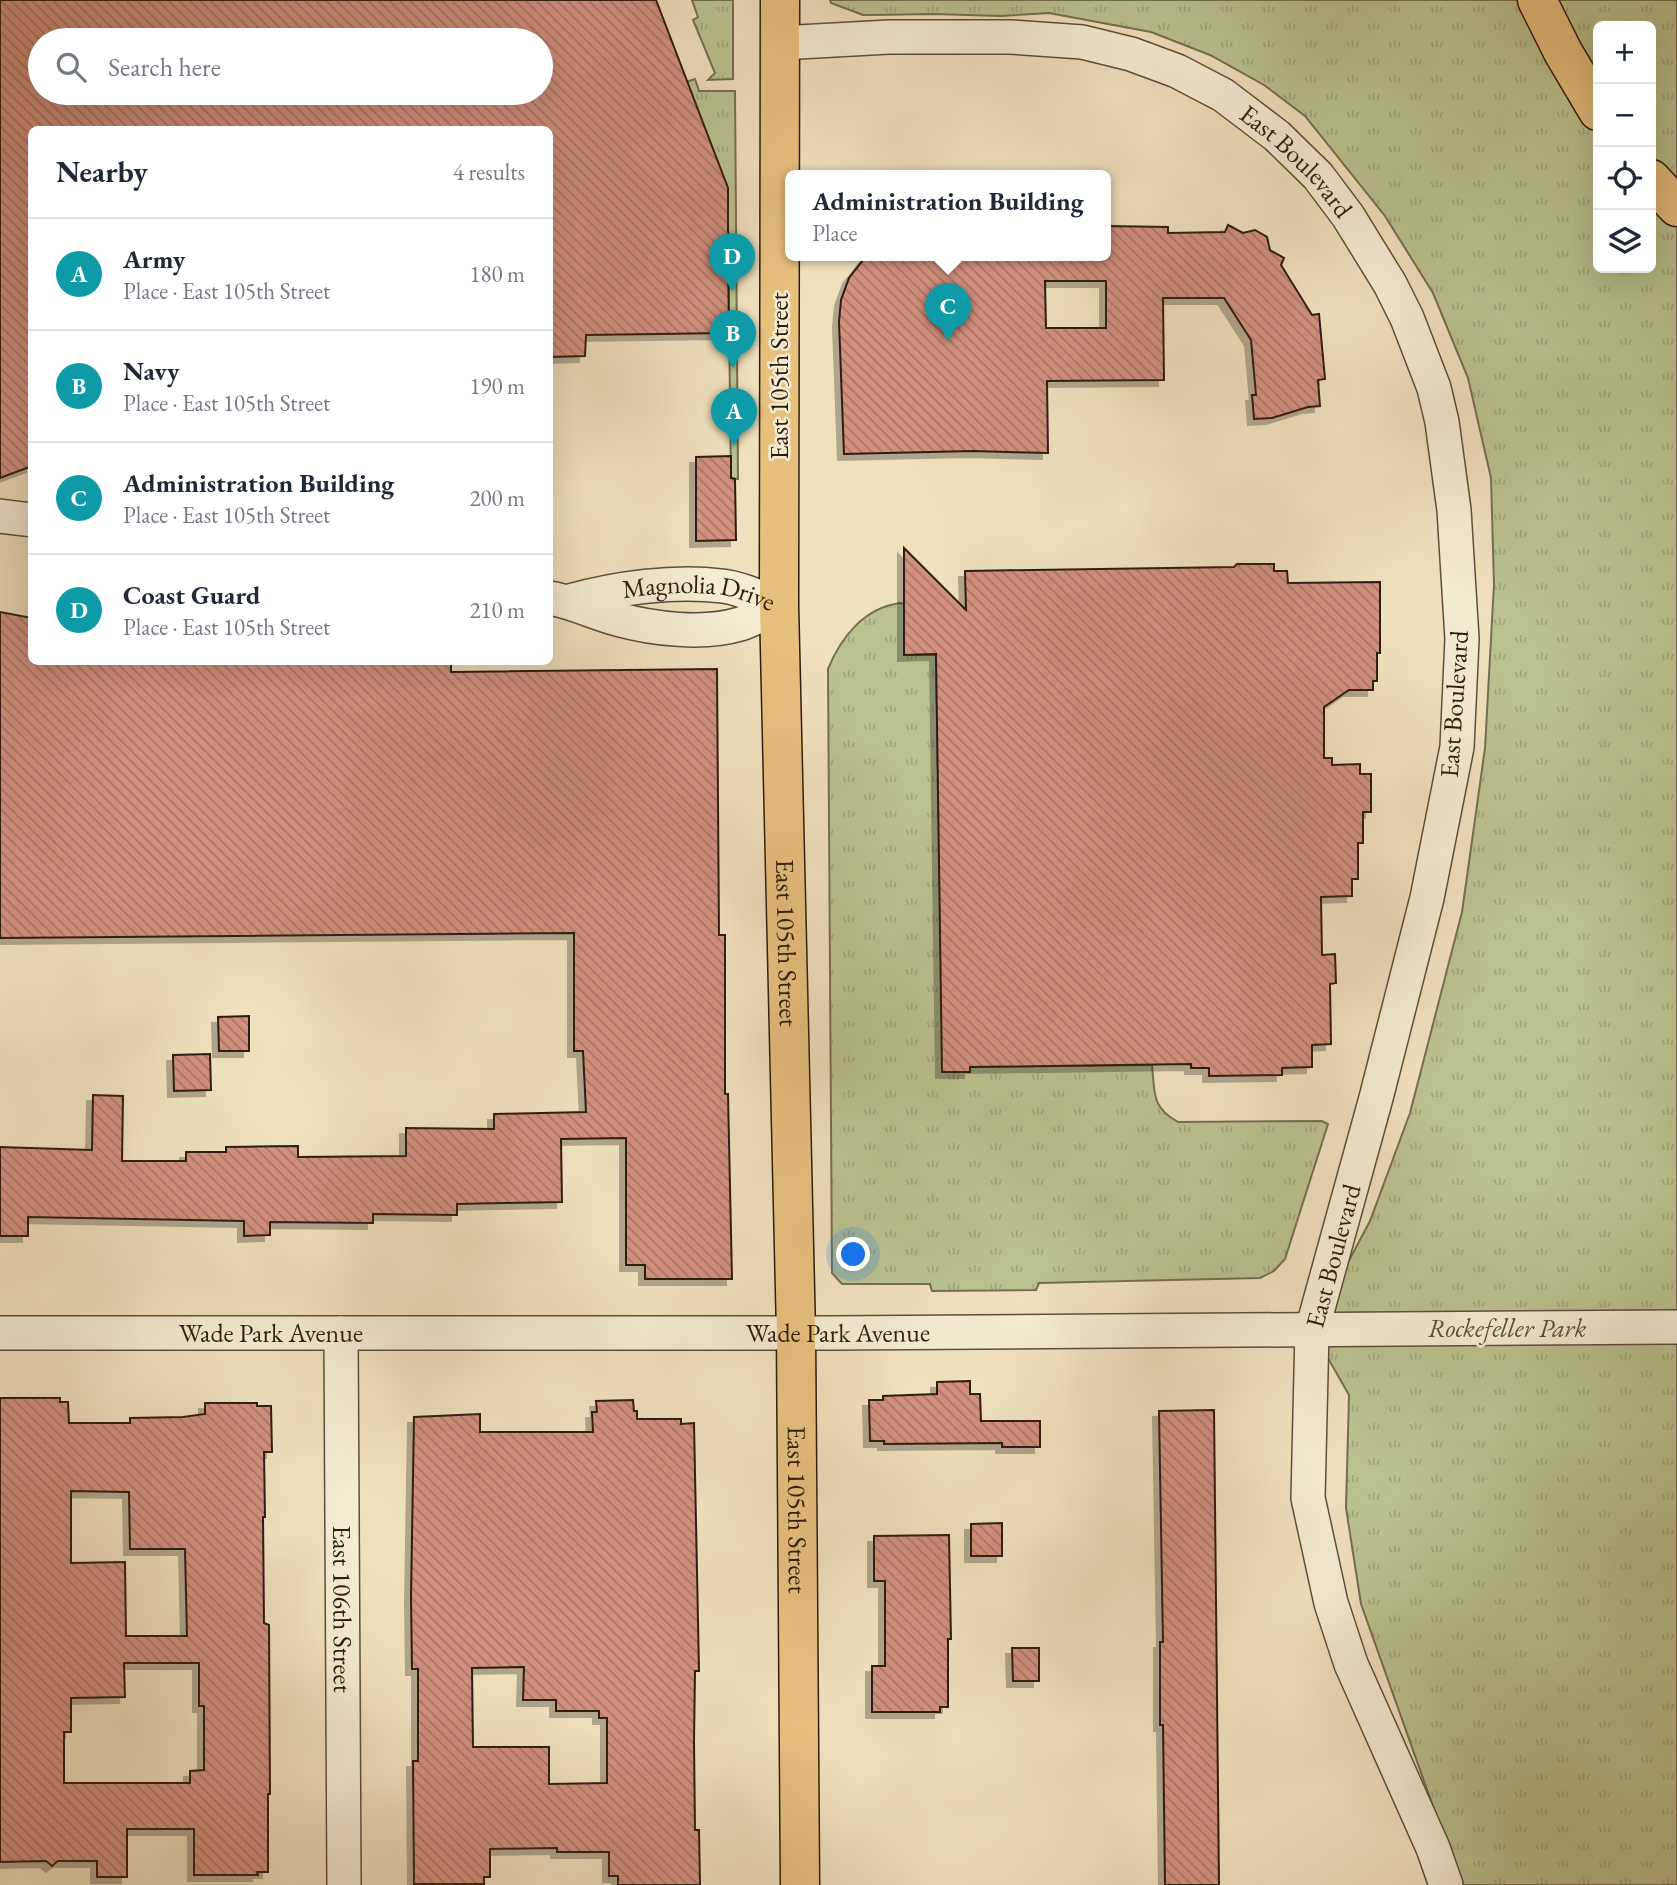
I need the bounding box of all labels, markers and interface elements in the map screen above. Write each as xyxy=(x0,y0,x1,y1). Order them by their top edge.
map controls xyxy=(1593,21,1656,273)
button: + xyxy=(1593,21,1656,84)
search box xyxy=(28,28,553,105)
icon: search xyxy=(52,48,90,86)
text: Search here xyxy=(108,50,221,84)
button: − xyxy=(1593,84,1656,147)
street label: East Boulevard xyxy=(1233,97,1361,225)
button: locate xyxy=(1593,147,1656,210)
text: Nearby xyxy=(56,152,148,191)
text: 4 results xyxy=(453,157,525,187)
popup xyxy=(785,170,1111,261)
text: Administration Building xyxy=(812,184,1084,218)
button: layers xyxy=(1593,210,1656,273)
text: Place xyxy=(812,218,858,248)
pin: D xyxy=(709,233,755,291)
text: Army xyxy=(123,242,185,276)
text: A xyxy=(71,259,87,289)
text: 180 m xyxy=(469,259,525,289)
text: Place · East 105th Street xyxy=(123,276,330,306)
pin: C xyxy=(925,283,971,341)
street label: East 105th Street xyxy=(762,292,796,460)
pin: B xyxy=(710,310,756,368)
text: Navy xyxy=(123,354,179,388)
text: B xyxy=(72,371,86,401)
text: 190 m xyxy=(469,371,525,401)
text: Place · East 105th Street xyxy=(123,388,330,418)
pin: A xyxy=(711,388,757,446)
text: Administration Building xyxy=(123,466,394,500)
text: C xyxy=(71,483,87,513)
text: 200 m xyxy=(469,483,525,513)
text: Place · East 105th Street xyxy=(123,500,330,530)
street label: Magnolia Drive xyxy=(620,567,781,619)
text: Coast Guard xyxy=(123,578,260,612)
text: D xyxy=(70,595,88,625)
text: 210 m xyxy=(469,595,525,625)
text: Place · East 105th Street xyxy=(123,612,330,642)
street label: East Boulevard xyxy=(1432,628,1476,779)
street label: East 105th Street xyxy=(768,859,806,1027)
street label: East Boulevard xyxy=(1297,1180,1369,1332)
your location xyxy=(836,1237,870,1271)
park label: Rockefeller Park xyxy=(1428,1311,1586,1345)
street label: Wade Park Avenue xyxy=(746,1315,930,1350)
street label: Wade Park Avenue xyxy=(179,1316,363,1350)
street label: East 105th Street xyxy=(780,1426,815,1594)
street label: East 106th Street xyxy=(325,1525,360,1693)

